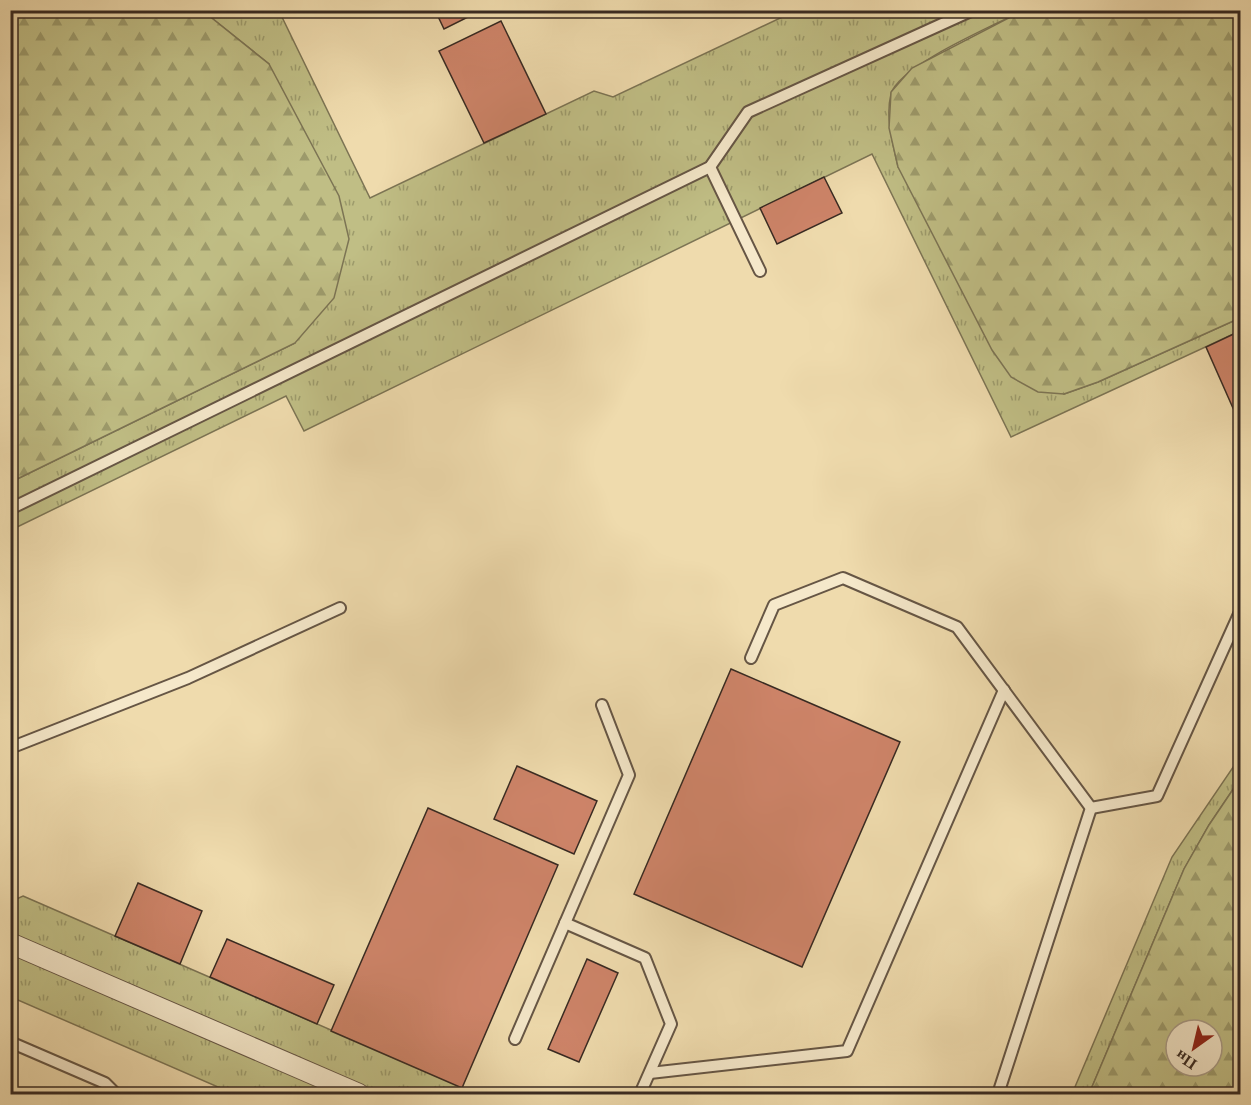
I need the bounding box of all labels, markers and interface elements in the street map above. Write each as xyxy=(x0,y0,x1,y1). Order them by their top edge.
north arrow xyxy=(1164,1018,1224,1078)
text: Пн xyxy=(1171,1045,1201,1075)

